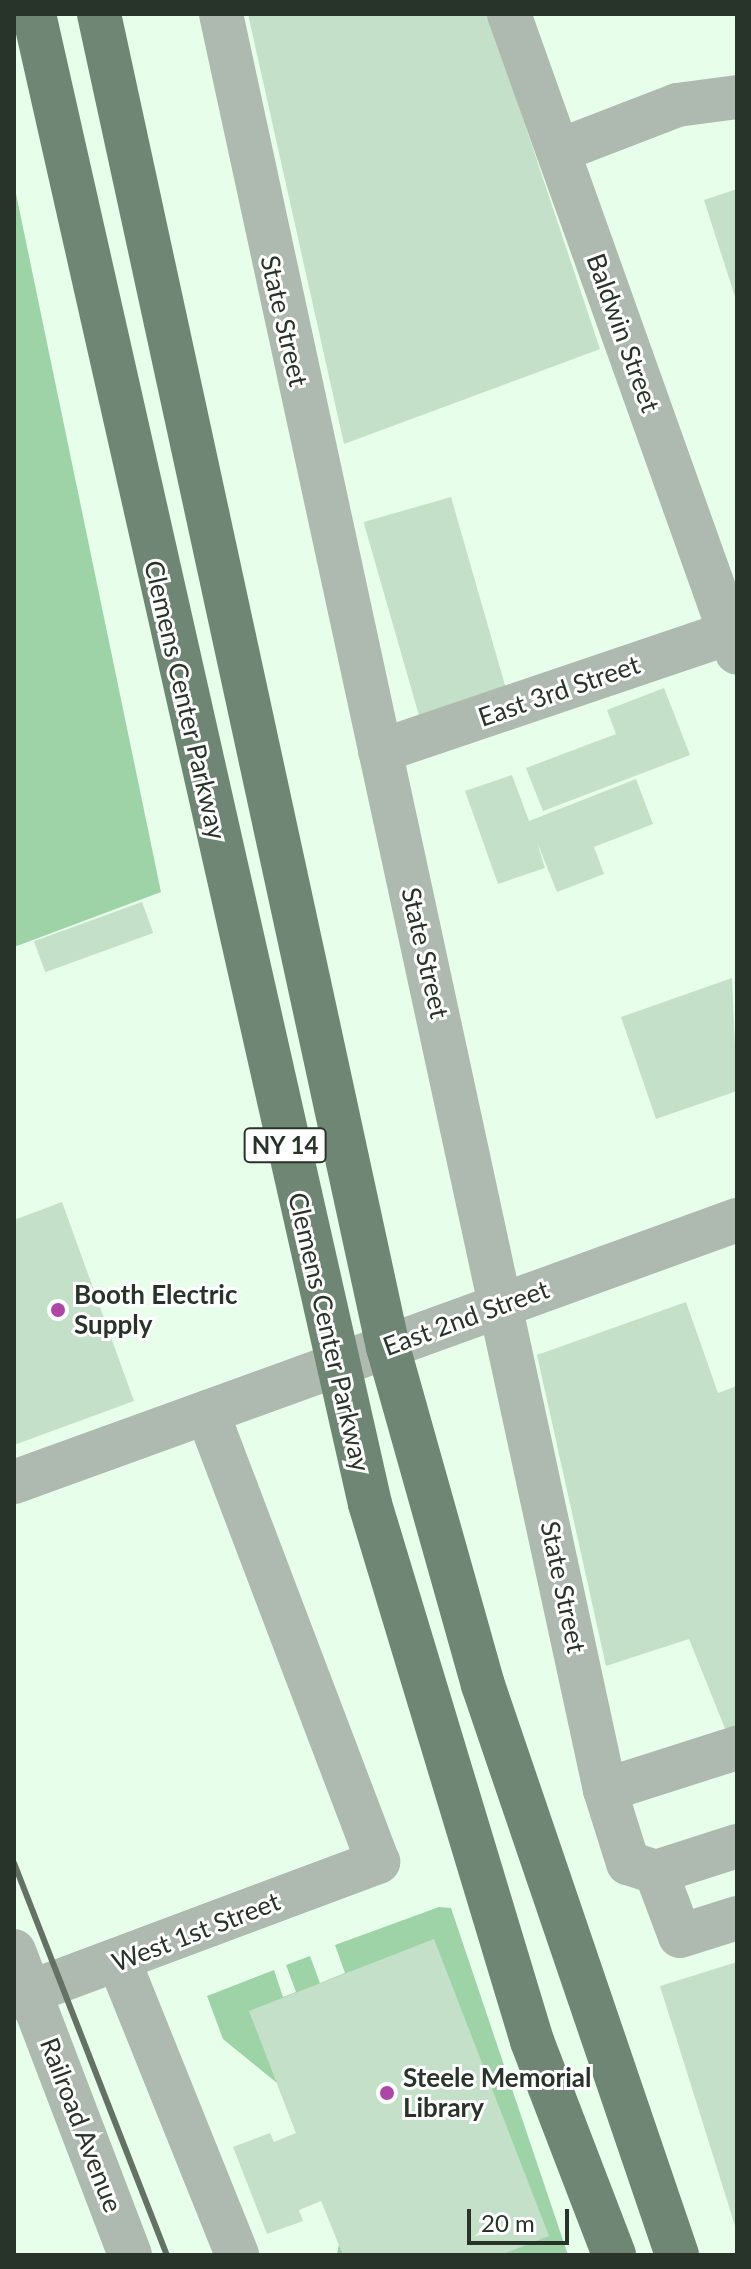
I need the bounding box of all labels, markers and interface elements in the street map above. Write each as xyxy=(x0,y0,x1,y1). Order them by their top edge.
street label: Baldwin Street xyxy=(580,249,666,417)
street label: State Street xyxy=(254,252,314,390)
street label: Clemens Center Parkway xyxy=(138,557,232,843)
street label: East 3rd Street xyxy=(474,649,644,733)
street label: State Street xyxy=(395,884,455,1022)
road number: NY 14 xyxy=(243,1125,327,1165)
street label: Clemens Center Parkway xyxy=(282,1189,376,1475)
street label: East 2nd Street xyxy=(379,1274,553,1362)
place label: Booth Electric Supply xyxy=(74,1279,237,1340)
marker: Booth Electric Supply xyxy=(49,1301,67,1319)
street label: State Street xyxy=(534,1518,592,1656)
street label: West 1st Street xyxy=(108,1886,284,1978)
street label: Railroad Avenue xyxy=(33,2033,129,2217)
place label: Steele Memorial Library xyxy=(403,2062,591,2124)
marker: Steele Memorial Library xyxy=(378,2084,396,2102)
scale bar xyxy=(471,2193,573,2243)
text: 20 m xyxy=(481,2208,535,2237)

